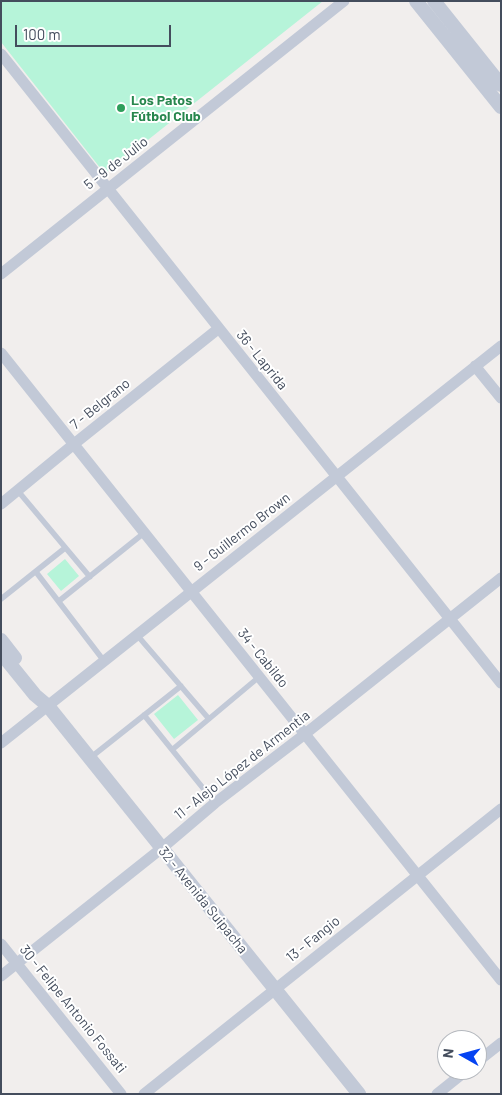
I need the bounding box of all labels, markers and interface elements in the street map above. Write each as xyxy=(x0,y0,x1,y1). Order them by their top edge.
scale bar xyxy=(18,15,174,47)
text: 100 m xyxy=(23,25,61,43)
place label: Los Patos Fútbol Club xyxy=(131,92,201,124)
marker: Los Patos Fútbol Club xyxy=(115,102,127,114)
street label: 5 - 9 de Julio xyxy=(81,133,151,193)
street label: 36 - Laprida xyxy=(233,327,291,393)
street label: 7 - Belgrano xyxy=(67,375,133,433)
street label: 9 - Guillermo Brown xyxy=(190,489,294,575)
street label: 34 - Cabildo xyxy=(234,625,292,691)
street label: 11 - Alejo López de Armentia xyxy=(171,707,313,823)
street label: 32 - Avenida Suipacha xyxy=(155,843,251,957)
street label: 13 - Fangio xyxy=(283,912,343,966)
street label: 30 - Felipe Antonio Fossati xyxy=(16,942,130,1076)
north arrow xyxy=(437,1030,487,1080)
text: N xyxy=(439,1048,457,1059)

